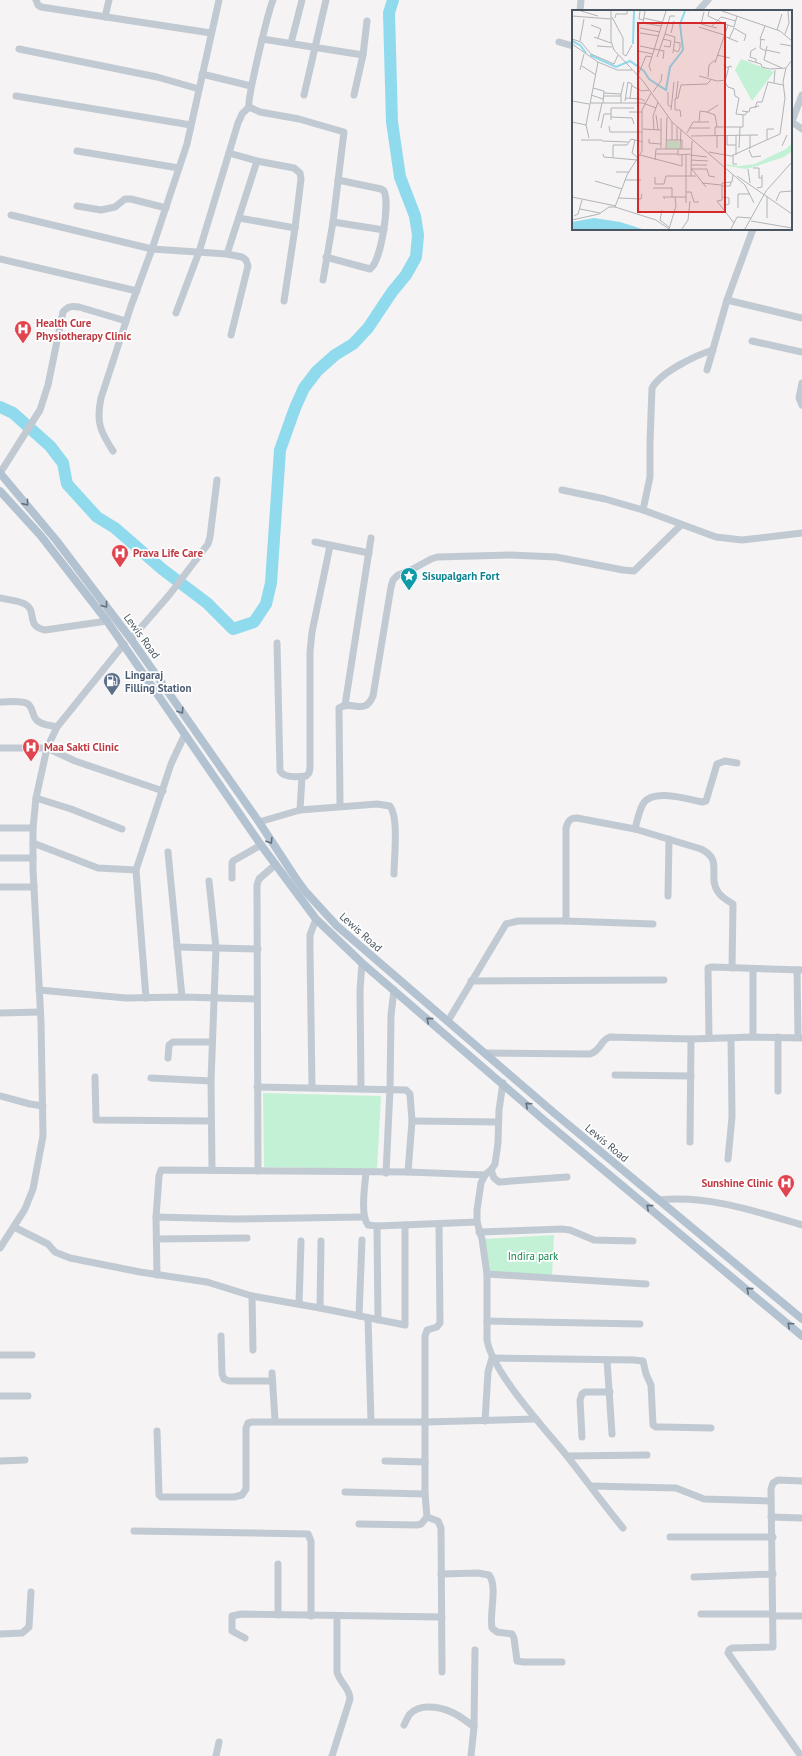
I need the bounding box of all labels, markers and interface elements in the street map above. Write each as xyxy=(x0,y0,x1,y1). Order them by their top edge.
inset map xyxy=(572,10,792,230)
place label: Health Cure Physiotherapy Clinic xyxy=(36,316,131,343)
hospital icon: Health Cure Physiotherapy Clinic xyxy=(13,319,33,344)
one-way arrow xyxy=(21,498,28,505)
hospital icon: Prava Life Care xyxy=(110,543,130,568)
place label: Prava Life Care xyxy=(133,546,203,560)
place icon: Sisupalgarh Fort xyxy=(399,566,419,591)
place label: Sisupalgarh Fort xyxy=(422,569,500,583)
one-way arrow xyxy=(101,601,108,608)
street label: Lewis Road xyxy=(121,611,163,661)
place label: Lingaraj Filling Station xyxy=(125,668,191,695)
fuel station icon: Lingaraj Filling Station xyxy=(102,671,122,696)
one-way arrow xyxy=(176,706,183,713)
hospital icon: Maa Sakti Clinic xyxy=(21,737,41,762)
place label: Maa Sakti Clinic xyxy=(44,740,119,754)
one-way arrow xyxy=(266,837,273,844)
street label: Lewis Road xyxy=(337,909,385,955)
one-way arrow xyxy=(427,1018,434,1025)
one-way arrow xyxy=(525,1103,532,1110)
street label: Lewis Road xyxy=(582,1121,632,1165)
hospital icon: Sunshine Clinic xyxy=(776,1173,796,1198)
place label: Sunshine Clinic xyxy=(701,1176,773,1190)
one-way arrow xyxy=(646,1204,653,1211)
park label: Indira park xyxy=(508,1249,559,1263)
one-way arrow xyxy=(746,1288,753,1295)
one-way arrow xyxy=(787,1323,795,1330)

